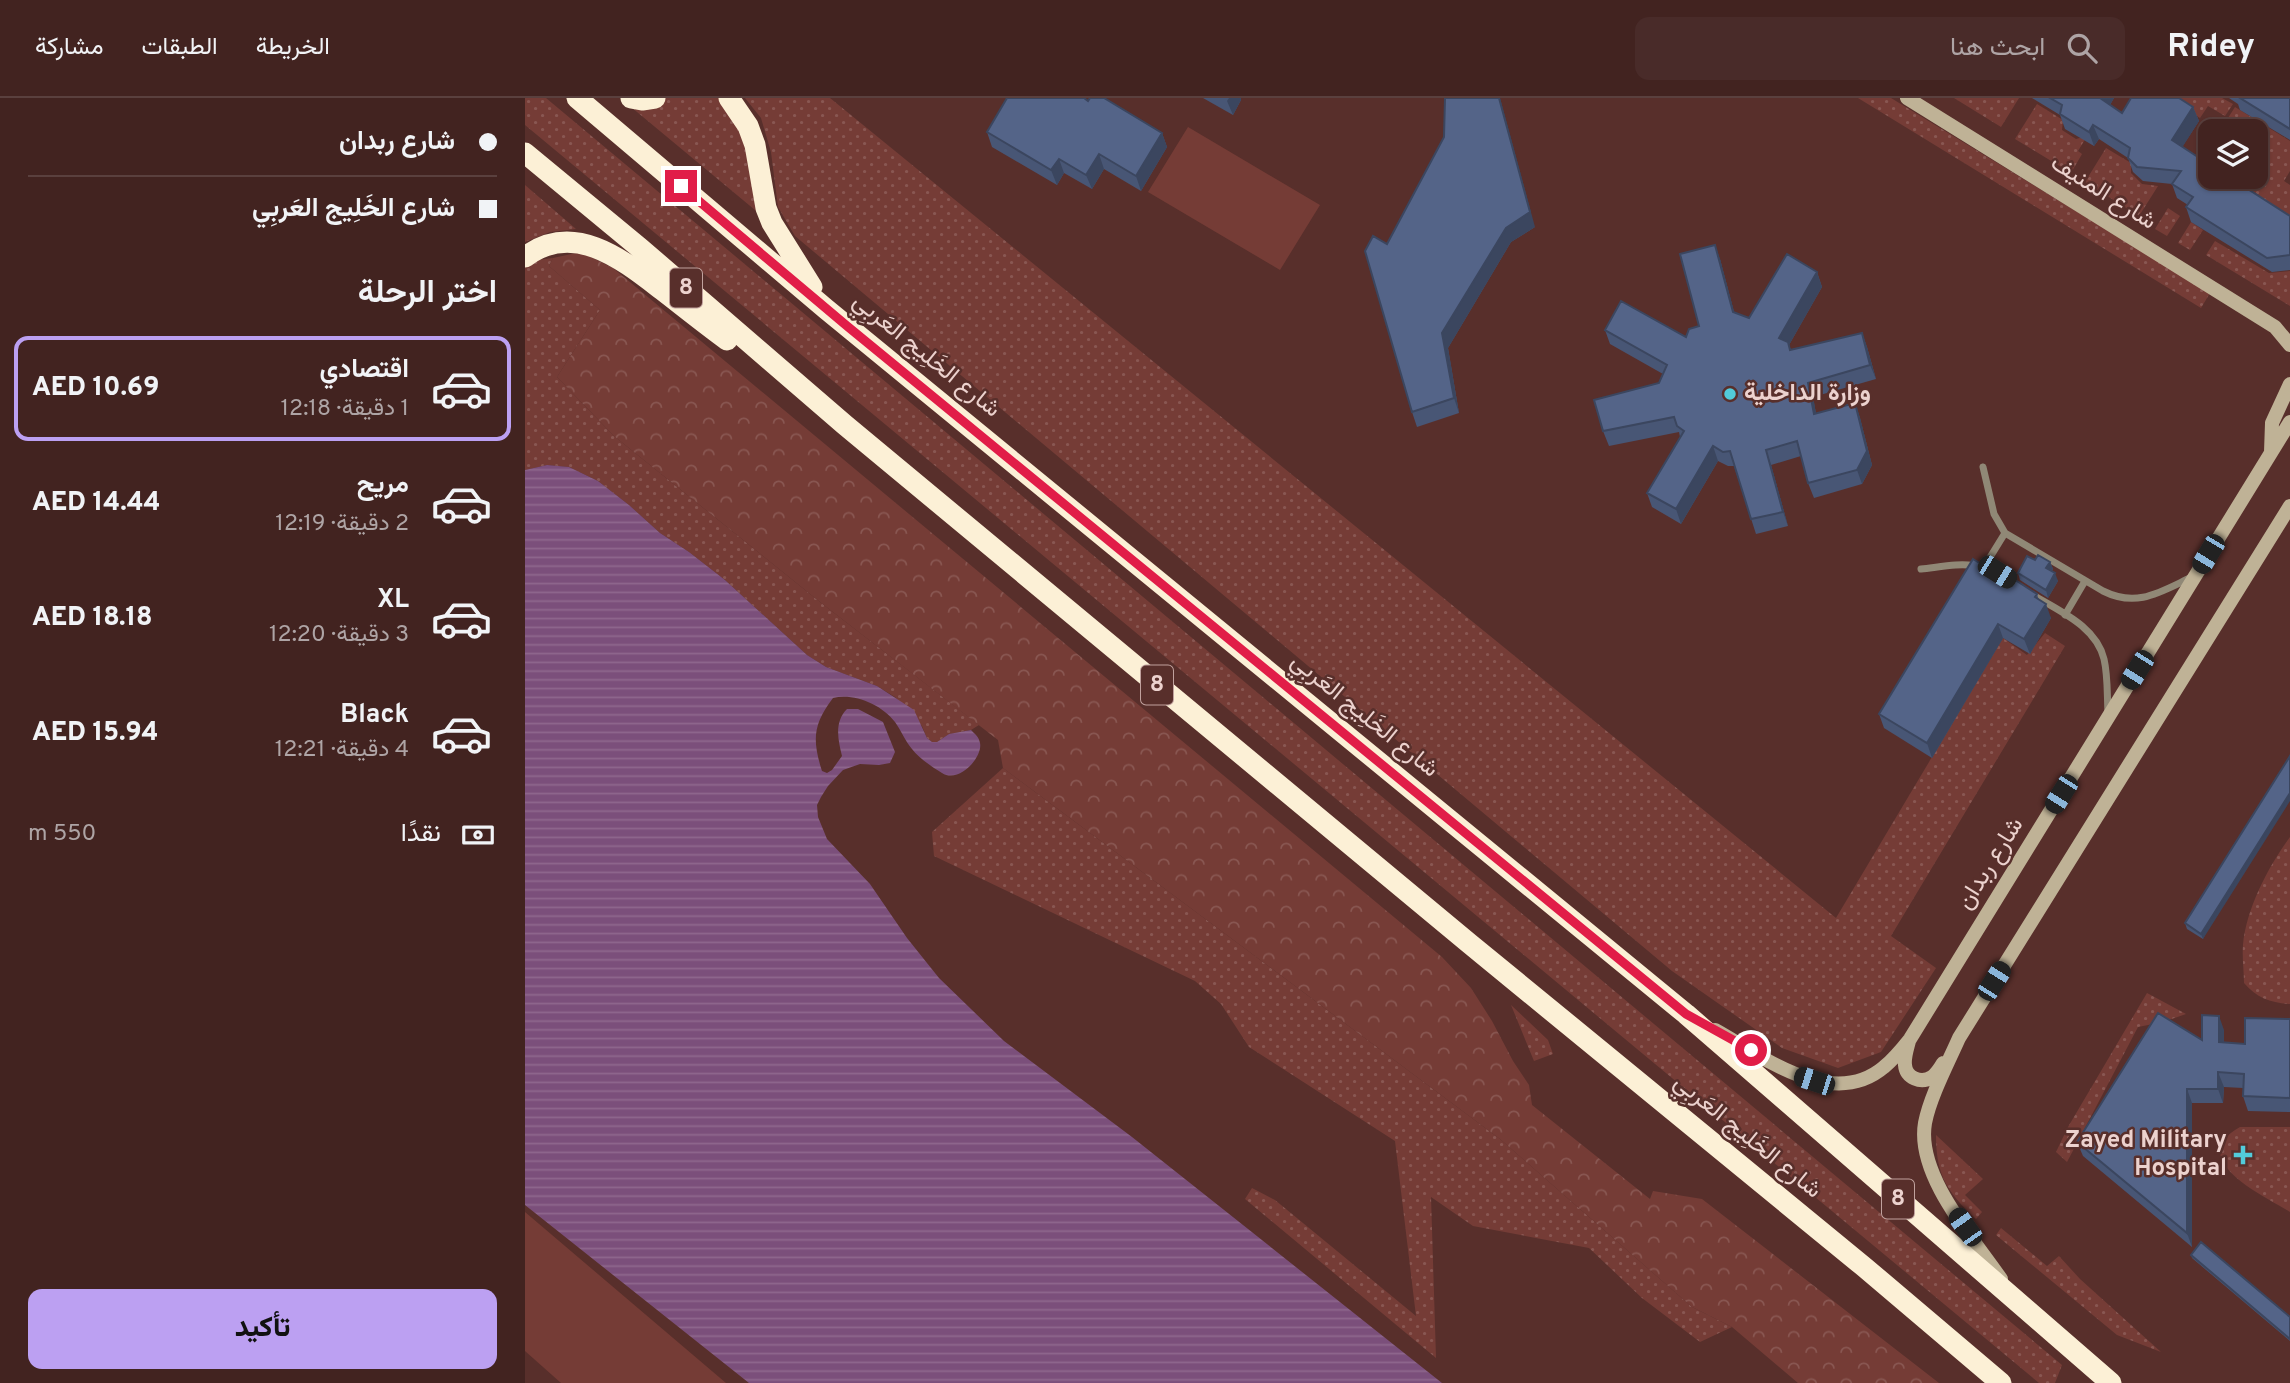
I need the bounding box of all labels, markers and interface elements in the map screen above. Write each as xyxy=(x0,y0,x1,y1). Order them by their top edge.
search box xyxy=(1635,17,2125,80)
text: Ridey xyxy=(2167,27,2255,69)
icon: search xyxy=(2063,29,2101,67)
text: ابحث هنا xyxy=(1950,32,2045,65)
text: مشاركة xyxy=(35,33,103,63)
text: الطبقات xyxy=(141,33,218,63)
text: الخريطة xyxy=(256,33,330,63)
map controls xyxy=(2198,119,2268,189)
button: layers xyxy=(2198,119,2268,189)
text: شارع ربدان xyxy=(339,126,455,159)
street label: شارع المنيف xyxy=(2044,149,2162,237)
route end xyxy=(665,170,697,202)
text: شارع الخَلِيج العَربِي xyxy=(252,193,455,226)
road number: 8 xyxy=(670,268,702,308)
text: اختر الرحلة xyxy=(358,274,497,314)
street label: شارع الخَلِيج العَربِي xyxy=(844,287,1006,427)
text: اقتصادي xyxy=(320,354,409,387)
icon: car xyxy=(430,357,493,420)
text: AED 10.69 xyxy=(32,372,159,405)
place label: وزارة الداخلية xyxy=(1744,379,1871,409)
marker: وزارة الداخلية xyxy=(1722,386,1738,402)
text: 1 دقيقة · 12:18 xyxy=(280,395,409,424)
text: مريح xyxy=(357,469,409,502)
icon: car xyxy=(430,472,493,535)
text: AED 14.44 xyxy=(32,487,160,520)
text: 2 دقيقة · 12:19 xyxy=(275,510,409,539)
car xyxy=(2189,531,2228,577)
car xyxy=(1974,552,2021,592)
text: XL xyxy=(377,584,409,617)
icon: car xyxy=(430,587,493,650)
text: AED 18.18 xyxy=(32,602,153,635)
text: 3 دقيقة · 12:20 xyxy=(269,621,409,650)
street label: شارع الخَلِيج العَربِي xyxy=(1282,647,1444,787)
car xyxy=(2117,647,2158,693)
road number: 8 xyxy=(1141,666,1173,705)
text: Black xyxy=(340,699,409,732)
icon: car xyxy=(430,702,493,765)
text: AED 15.94 xyxy=(32,717,158,750)
text: 4 دقيقة · 12:21 xyxy=(275,736,409,765)
car xyxy=(2041,771,2082,817)
street label: شارع ربدان xyxy=(1951,812,2031,916)
icon: cash xyxy=(459,816,497,854)
text: نقدًا xyxy=(401,818,441,851)
text: 550 m xyxy=(28,820,96,849)
car xyxy=(1974,958,2015,1004)
route start xyxy=(1735,1034,1767,1066)
car xyxy=(1791,1065,1838,1097)
street label: شارع الخَلِيج العَربِي xyxy=(1665,1068,1827,1208)
place label: Zayed Military Hospital xyxy=(2065,1126,2227,1184)
marker: Zayed Military Hospital xyxy=(2233,1145,2253,1165)
road number: 8 xyxy=(1882,1180,1914,1218)
car xyxy=(1945,1204,1986,1250)
button: تأكيد xyxy=(28,1289,497,1369)

